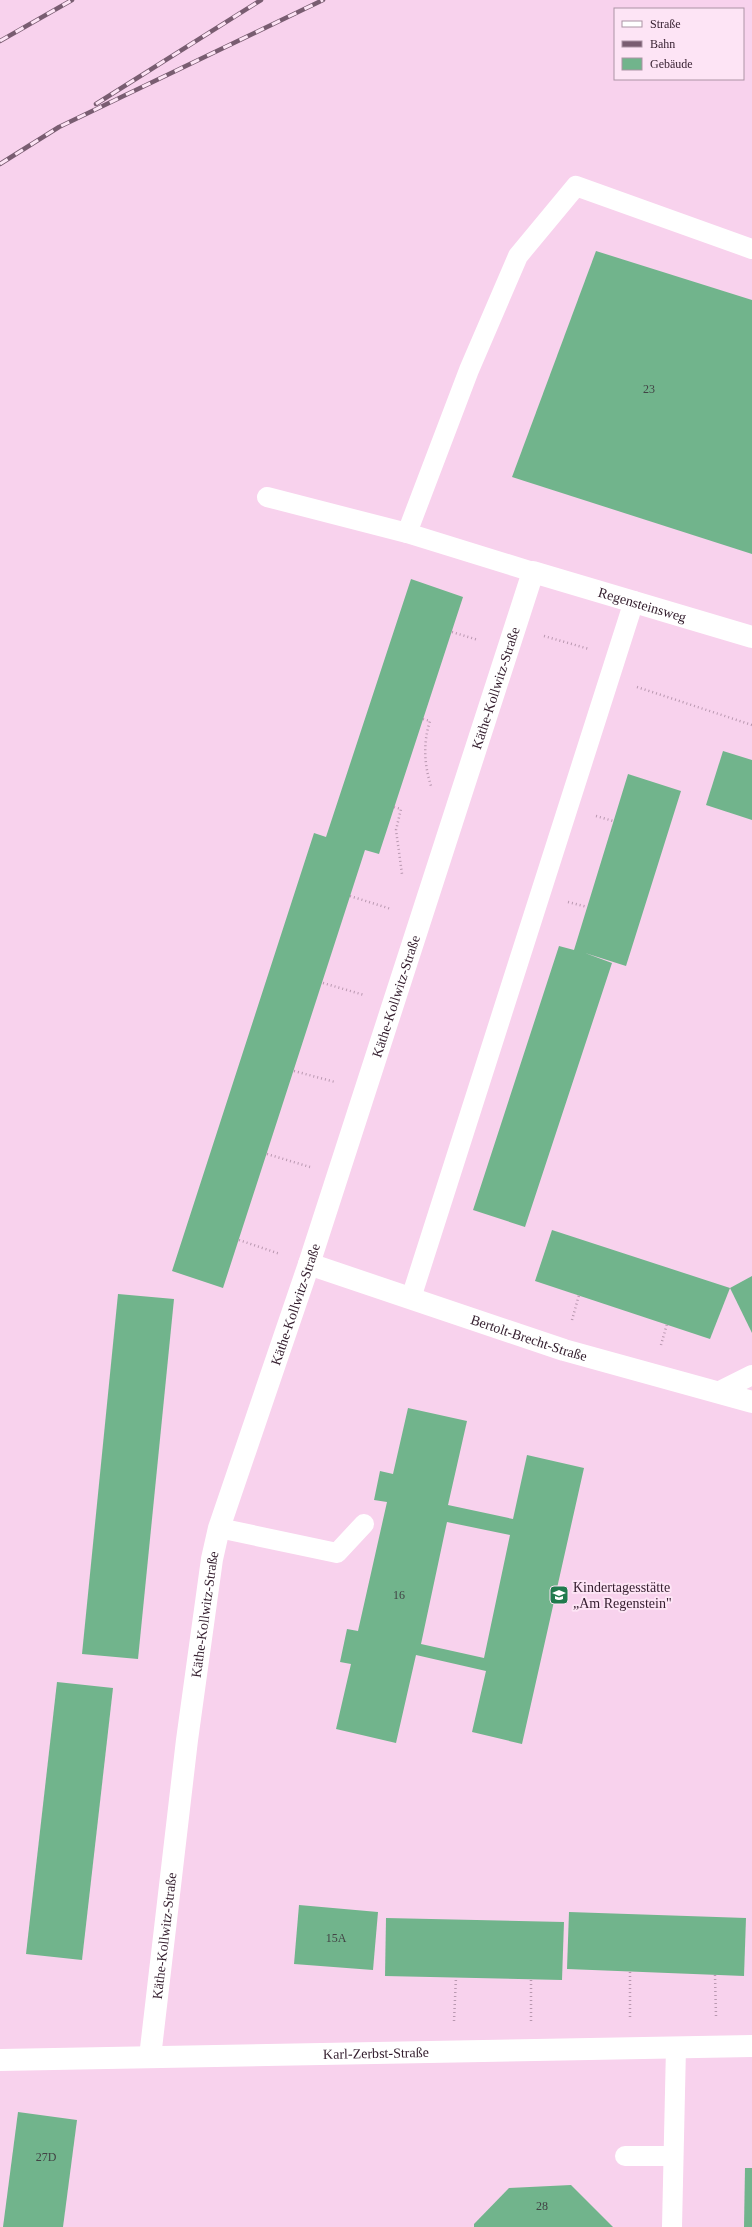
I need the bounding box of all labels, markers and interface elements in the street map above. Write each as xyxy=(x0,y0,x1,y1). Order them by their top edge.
legend xyxy=(614,8,744,80)
text: Straße xyxy=(650,17,681,31)
text: Bahn xyxy=(650,37,675,51)
text: Gebäude xyxy=(650,57,693,71)
house number: 23 xyxy=(643,382,655,396)
street label: Regensteinsweg xyxy=(596,585,688,625)
street label: Käthe-Kollwitz-Straße xyxy=(469,625,523,751)
street label: Käthe-Kollwitz-Straße xyxy=(369,933,423,1059)
street label: Käthe-Kollwitz-Straße xyxy=(268,1242,323,1367)
street label: Bertolt-Brecht-Straße xyxy=(469,1312,589,1364)
street label: Käthe-Kollwitz-Straße xyxy=(189,1550,222,1679)
place label: Kindertagesstätte „Am Regenstein" xyxy=(573,1580,672,1611)
school or university icon: Kindertagesstätte „Am Regenstein" xyxy=(548,1584,570,1606)
house number: 16 xyxy=(393,1588,405,1602)
street label: Käthe-Kollwitz-Straße xyxy=(150,1872,179,2000)
house number: 15A xyxy=(326,1931,347,1945)
street label: Karl-Zerbst-Straße xyxy=(323,2045,429,2062)
house number: 27D xyxy=(36,2150,57,2164)
house number: 28 xyxy=(536,2199,548,2213)

